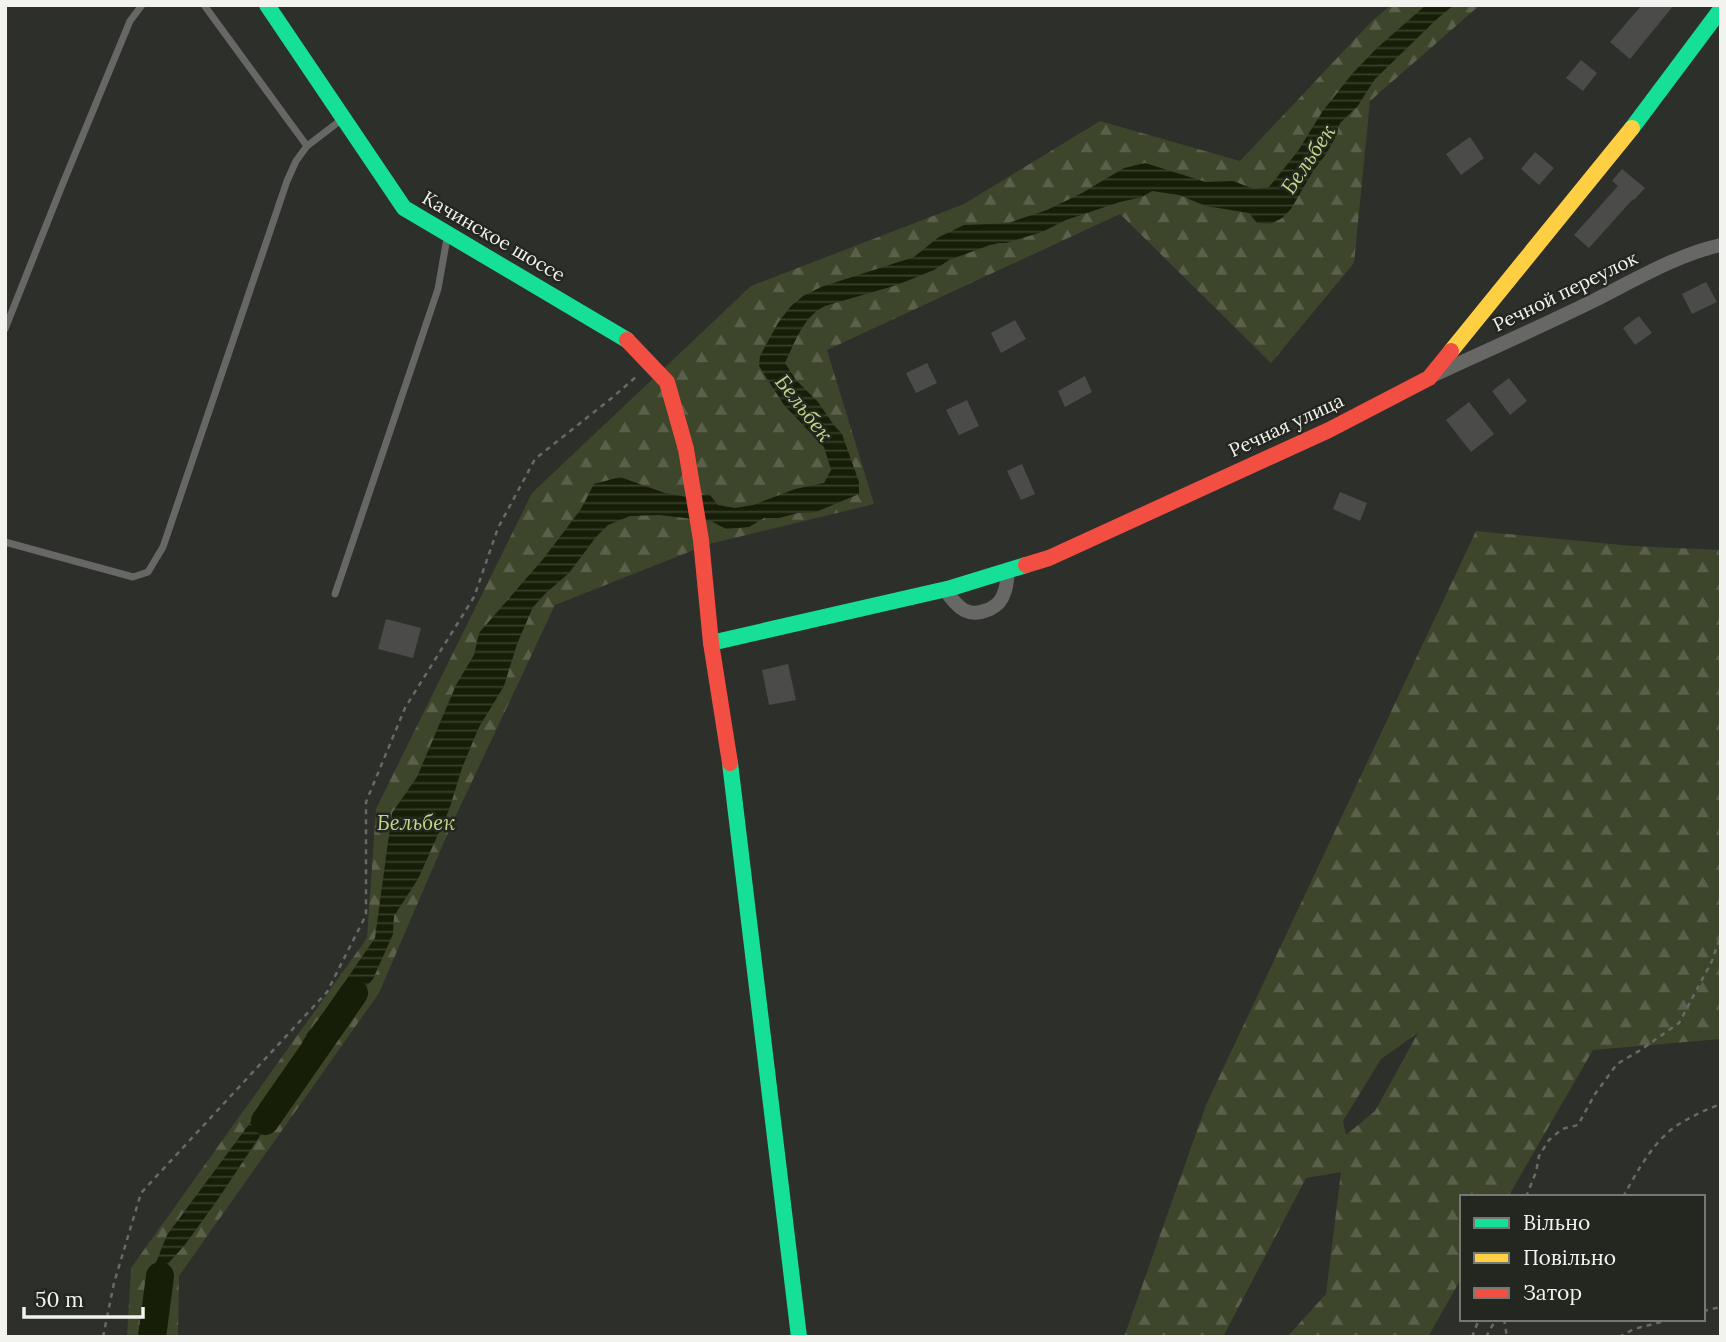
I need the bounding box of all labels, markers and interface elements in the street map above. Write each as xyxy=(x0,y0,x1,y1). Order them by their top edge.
water label: Бельбек xyxy=(1275,119,1341,199)
street label: Качинское шоссе xyxy=(418,185,570,287)
street label: Речной переулок xyxy=(1489,245,1642,337)
water label: Бельбек xyxy=(769,369,839,447)
street label: Речная улица xyxy=(1225,388,1347,462)
water label: Бельбек xyxy=(377,809,455,836)
legend xyxy=(1460,1195,1705,1321)
text: Вільно xyxy=(1523,1209,1590,1236)
text: Повільно xyxy=(1523,1244,1616,1271)
scale bar xyxy=(24,1276,144,1320)
text: Затор xyxy=(1523,1279,1582,1306)
text: 50 m xyxy=(35,1286,84,1313)

